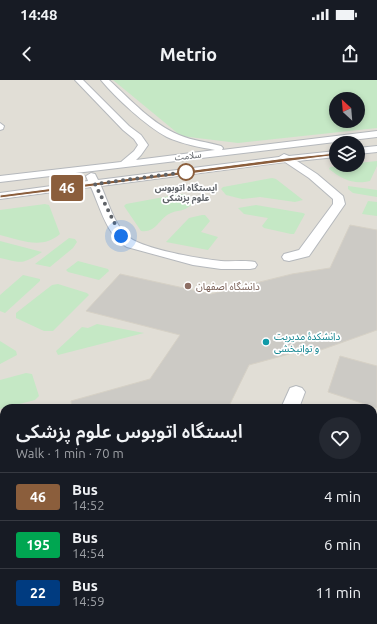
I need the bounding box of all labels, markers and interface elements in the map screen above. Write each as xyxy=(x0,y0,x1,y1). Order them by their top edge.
text: 14:48 xyxy=(20,6,58,23)
icon: back xyxy=(16,43,38,65)
icon: share xyxy=(339,43,361,65)
text: Metrio xyxy=(160,44,217,64)
north arrow xyxy=(329,92,365,128)
map controls xyxy=(329,92,365,172)
button: layers xyxy=(329,136,365,172)
street label: سلامت xyxy=(174,149,202,163)
marker: ایستگاه اتوبوس علوم پزشکی xyxy=(177,163,195,181)
line badge: 46 xyxy=(49,175,85,201)
text: 46 xyxy=(59,180,75,196)
place label: ایستگاه اتوبوس علوم پزشکی xyxy=(155,183,217,205)
your location xyxy=(111,226,131,246)
marker: دانشگاه اصفهان xyxy=(183,281,193,291)
place label: دانشگاه اصفهان xyxy=(196,281,260,292)
place label: دانشکدهٔ مدیریت و توانبخشی xyxy=(274,331,340,355)
marker: دانشکدهٔ مدیریت و توانبخشی xyxy=(261,337,271,347)
button: heart xyxy=(319,417,361,459)
text: ایستگاه اتوبوس علوم پزشکی xyxy=(16,420,243,442)
text: Walk · 1 min · 70 m xyxy=(16,446,124,460)
text: Bus xyxy=(72,481,98,498)
text: 4 min xyxy=(324,488,361,505)
text: 46 xyxy=(30,489,46,505)
text: 14:52 xyxy=(72,498,105,512)
text: Bus xyxy=(72,529,98,546)
text: 6 min xyxy=(324,536,361,553)
text: 195 xyxy=(26,537,50,553)
text: 14:54 xyxy=(72,546,105,560)
text: Bus xyxy=(72,577,98,594)
text: 11 min xyxy=(315,584,361,601)
text: 22 xyxy=(30,585,46,601)
text: 14:59 xyxy=(72,594,105,608)

